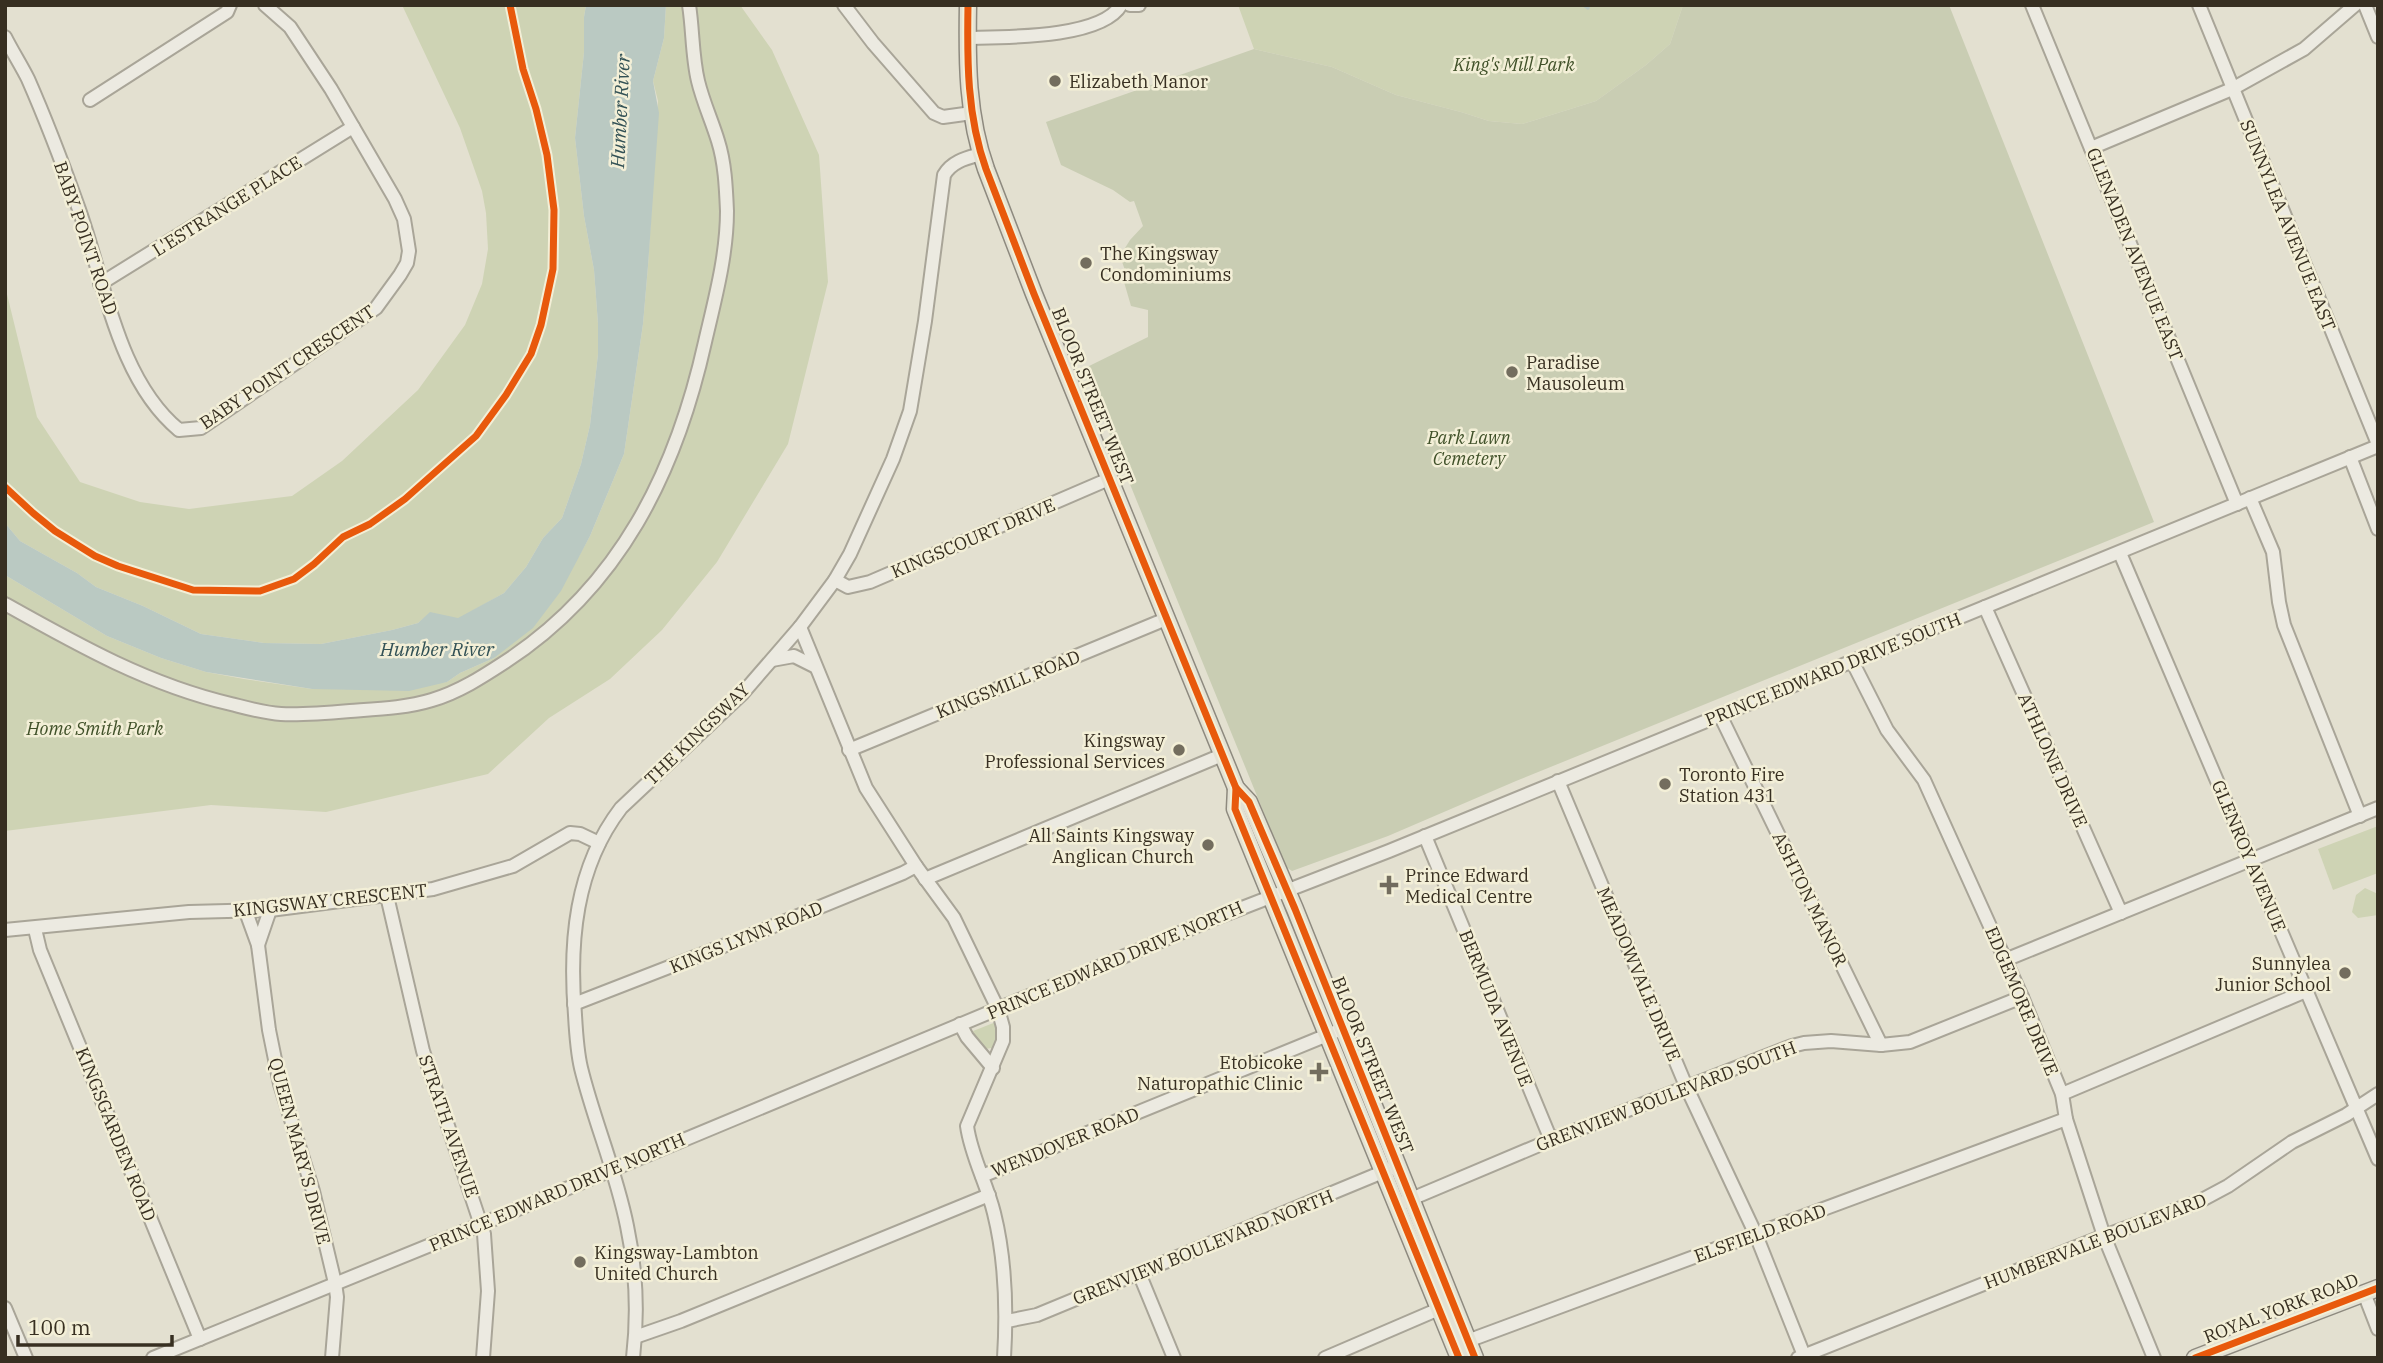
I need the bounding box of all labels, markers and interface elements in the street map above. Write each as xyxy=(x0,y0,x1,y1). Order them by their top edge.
water label: Humber River xyxy=(605,53,635,170)
park label: King's Mill Park xyxy=(1452,53,1575,76)
place label: Elizabeth Manor xyxy=(1069,70,1208,93)
marker: Elizabeth Manor xyxy=(1047,73,1063,89)
street label: SUNNYLEA AVENUE EAST xyxy=(2235,116,2341,334)
street label: GLENADEN AVENUE EAST xyxy=(2082,144,2188,364)
street label: L'ESTRANGE PLACE xyxy=(148,151,306,261)
street label: BABY POINT ROAD xyxy=(49,158,123,318)
place label: The Kingsway Condominiums xyxy=(1100,242,1231,286)
marker: The Kingsway Condominiums xyxy=(1078,255,1094,271)
street label: BABY POINT CRESCENT xyxy=(195,300,379,434)
street label: BLOOR STREET WEST xyxy=(1047,304,1139,488)
place label: Paradise Mausoleum xyxy=(1526,351,1625,395)
marker: Paradise Mausoleum xyxy=(1504,364,1520,380)
park label: Park Lawn Cemetery xyxy=(1426,426,1511,470)
street label: KINGSCOURT DRIVE xyxy=(887,493,1059,583)
street label: PRINCE EDWARD DRIVE SOUTH xyxy=(1702,607,1964,731)
water label: Humber River xyxy=(379,637,495,661)
street label: KINGSMILL ROAD xyxy=(933,645,1083,723)
street label: THE KINGSWAY xyxy=(640,678,755,790)
street label: ATHLONE DRIVE xyxy=(2013,689,2093,831)
park label: Home Smith Park xyxy=(25,717,164,740)
place label: Kingsway Professional Services xyxy=(984,729,1165,773)
marker: Kingsway Professional Services xyxy=(1171,742,1187,758)
place label: Toronto Fire Station 431 xyxy=(1679,763,1785,807)
marker: Toronto Fire Station 431 xyxy=(1657,776,1673,792)
street label: GLENROY AVENUE xyxy=(2207,777,2291,935)
place label: All Saints Kingsway Anglican Church xyxy=(1028,824,1194,868)
street label: ASHTON MANOR xyxy=(1767,828,1853,970)
marker: All Saints Kingsway Anglican Church xyxy=(1200,837,1216,853)
place label: Prince Edward Medical Centre xyxy=(1405,864,1532,908)
marker: Prince Edward Medical Centre xyxy=(1379,875,1399,895)
street label: KINGSWAY CRESCENT xyxy=(232,878,428,922)
street label: MEADOWVALE DRIVE xyxy=(1592,883,1686,1065)
street label: PRINCE EDWARD DRIVE NORTH xyxy=(983,895,1247,1025)
street label: KINGS LYNN ROAD xyxy=(666,896,826,978)
street label: EDGEMORE DRIVE xyxy=(1980,923,2064,1079)
street label: BERMUDA AVENUE xyxy=(1454,926,1538,1090)
place label: Sunnylea Junior School xyxy=(2215,952,2331,996)
marker: Sunnylea Junior School xyxy=(2337,965,2353,981)
street label: BLOOR STREET WEST xyxy=(1327,973,1419,1157)
street label: GRENVIEW BOULEVARD SOUTH xyxy=(1533,1036,1799,1156)
street label: KINGSGARDEN ROAD xyxy=(71,1044,161,1224)
place label: Etobicoke Naturopathic Clinic xyxy=(1137,1051,1303,1095)
street label: STRATH AVENUE xyxy=(414,1052,484,1200)
street label: QUEEN MARY'S DRIVE xyxy=(264,1055,336,1247)
marker: Etobicoke Naturopathic Clinic xyxy=(1309,1062,1329,1082)
street label: WENDOVER ROAD xyxy=(988,1102,1142,1182)
street label: PRINCE EDWARD DRIVE NORTH xyxy=(425,1127,689,1257)
street label: GRENVIEW BOULEVARD NORTH xyxy=(1069,1184,1337,1310)
street label: HUMBERVALE BOULEVARD xyxy=(1980,1188,2210,1294)
street label: ELSFIELD ROAD xyxy=(1691,1198,1829,1268)
place label: Kingsway-Lambton United Church xyxy=(594,1241,759,1285)
marker: Kingsway-Lambton United Church xyxy=(572,1254,588,1270)
street label: ROYAL YORK ROAD xyxy=(2200,1268,2362,1348)
scale bar xyxy=(18,1304,172,1348)
text: 100 m xyxy=(28,1313,91,1341)

